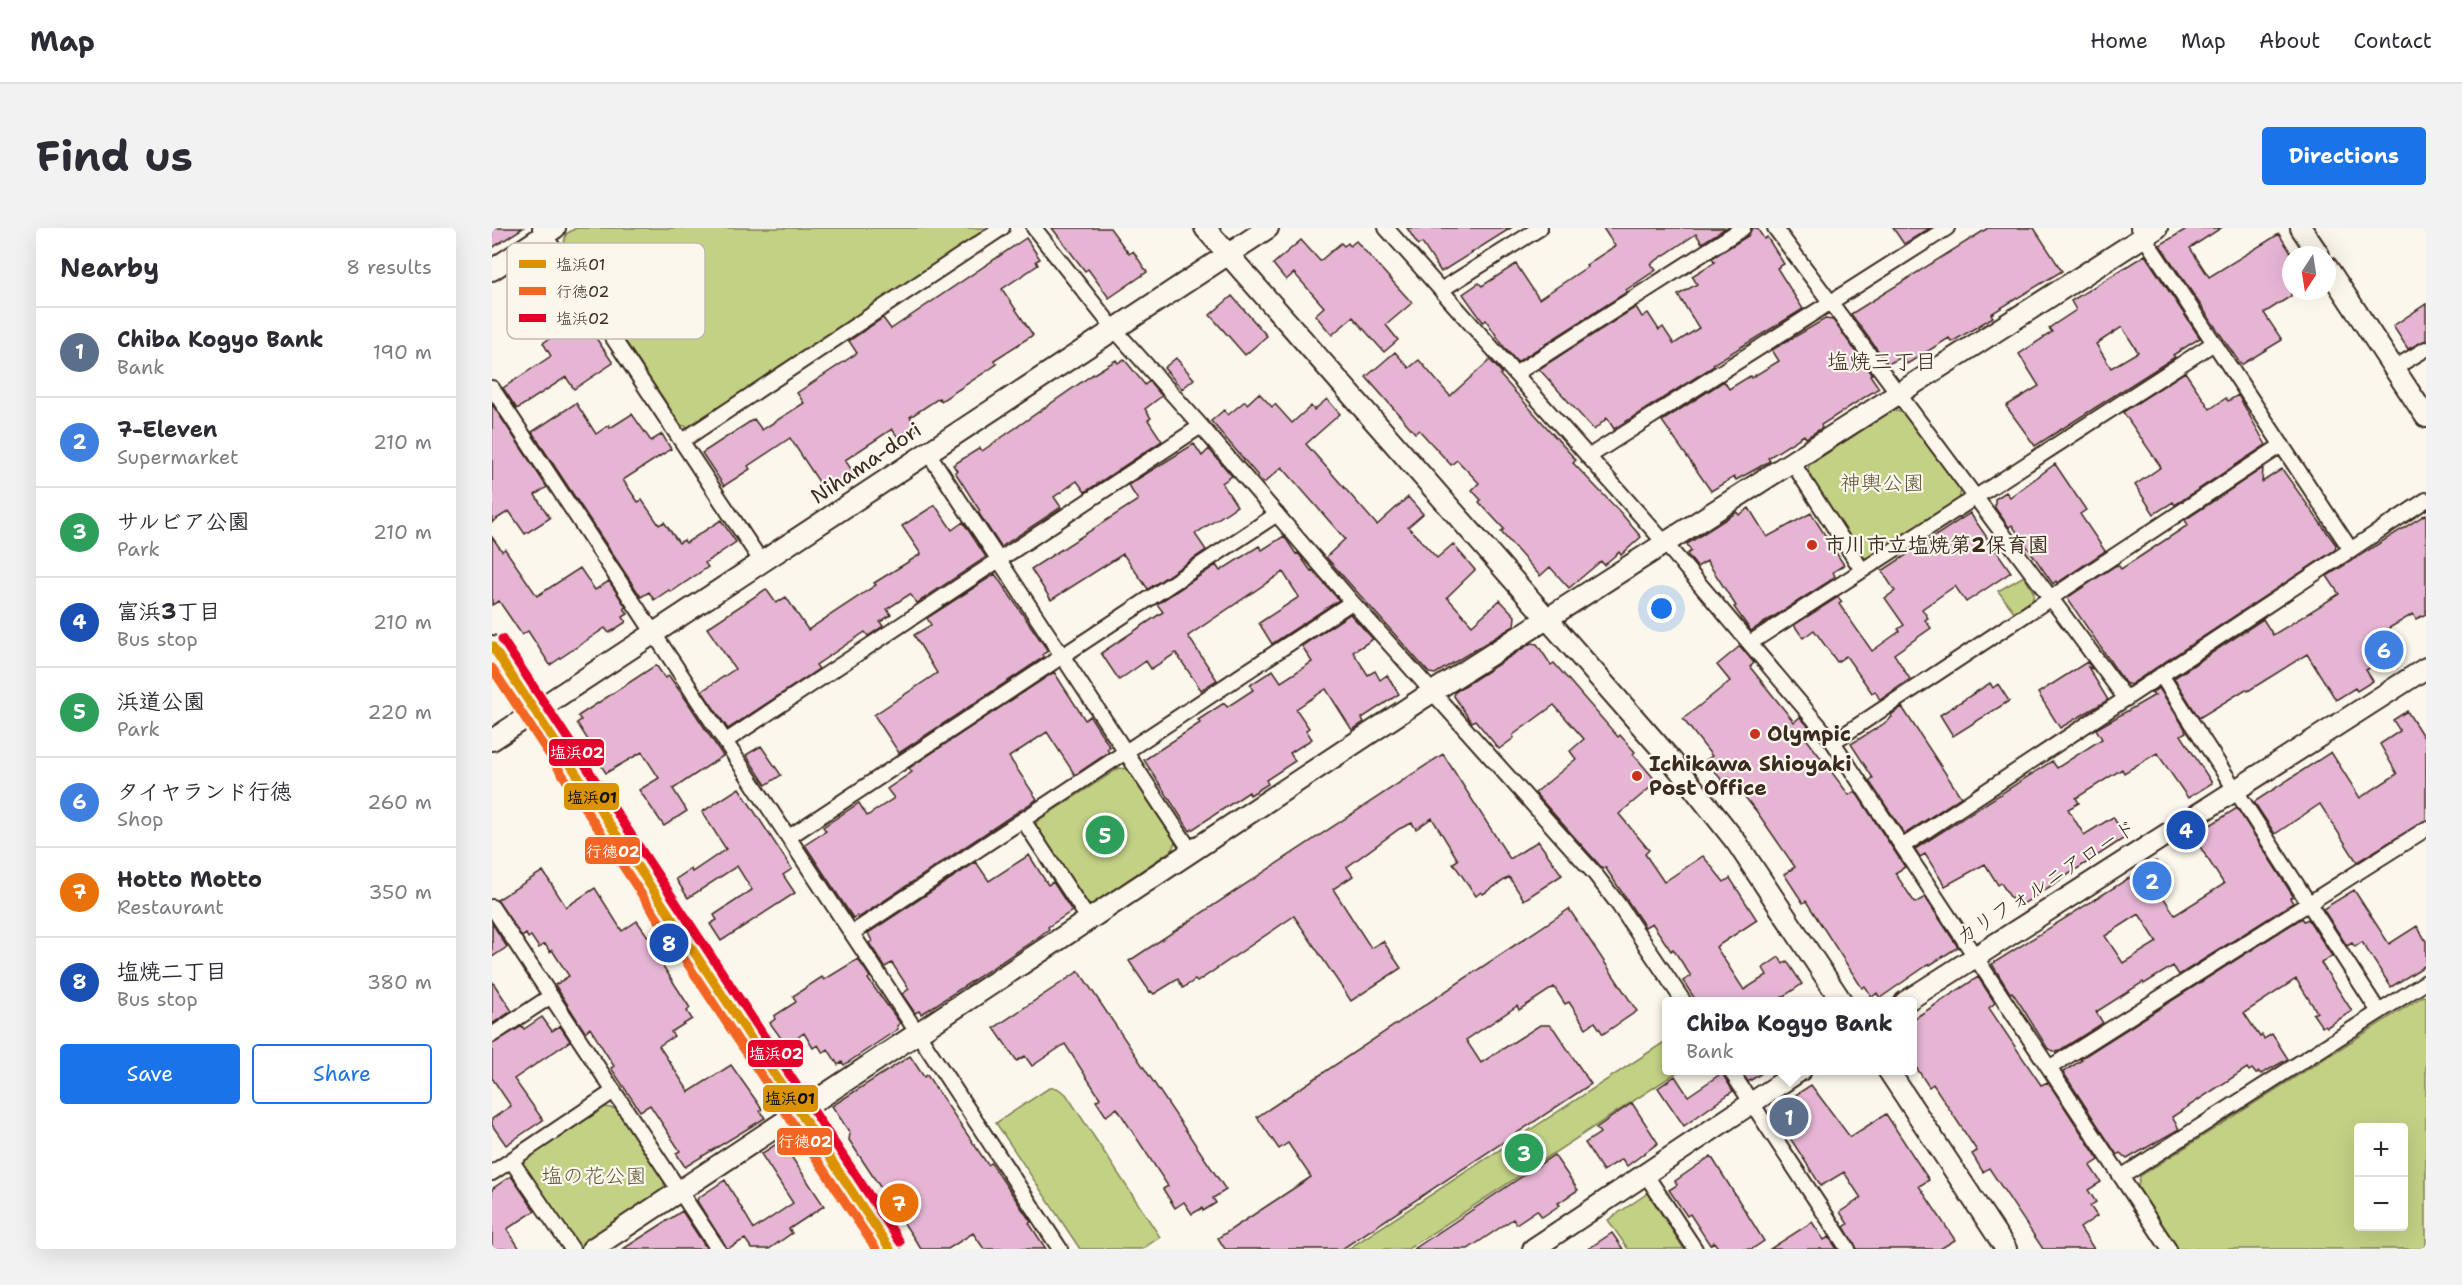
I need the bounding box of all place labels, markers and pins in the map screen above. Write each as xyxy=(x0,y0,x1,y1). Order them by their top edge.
place label: 市川市立塩焼第2保育園 xyxy=(1824,531,2049,559)
marker: 市川市立塩焼第2保育園 xyxy=(1805,538,1819,552)
pin: 6 xyxy=(2364,628,2404,672)
place label: Olympic xyxy=(1767,720,1851,748)
marker: Olympic xyxy=(1748,727,1762,741)
place label: Ichikawa Shioyaki Post Office xyxy=(1649,750,1852,802)
marker: Ichikawa Shioyaki Post Office xyxy=(1630,769,1644,783)
pin: 4 xyxy=(2166,808,2206,852)
pin: 5 xyxy=(1086,812,1124,858)
pin: 2 xyxy=(2132,858,2172,904)
pin: 8 xyxy=(650,920,688,966)
pin: 1 xyxy=(1770,1094,1808,1140)
pin: 3 xyxy=(1504,1130,1544,1176)
pin: 7 xyxy=(880,1180,918,1226)

